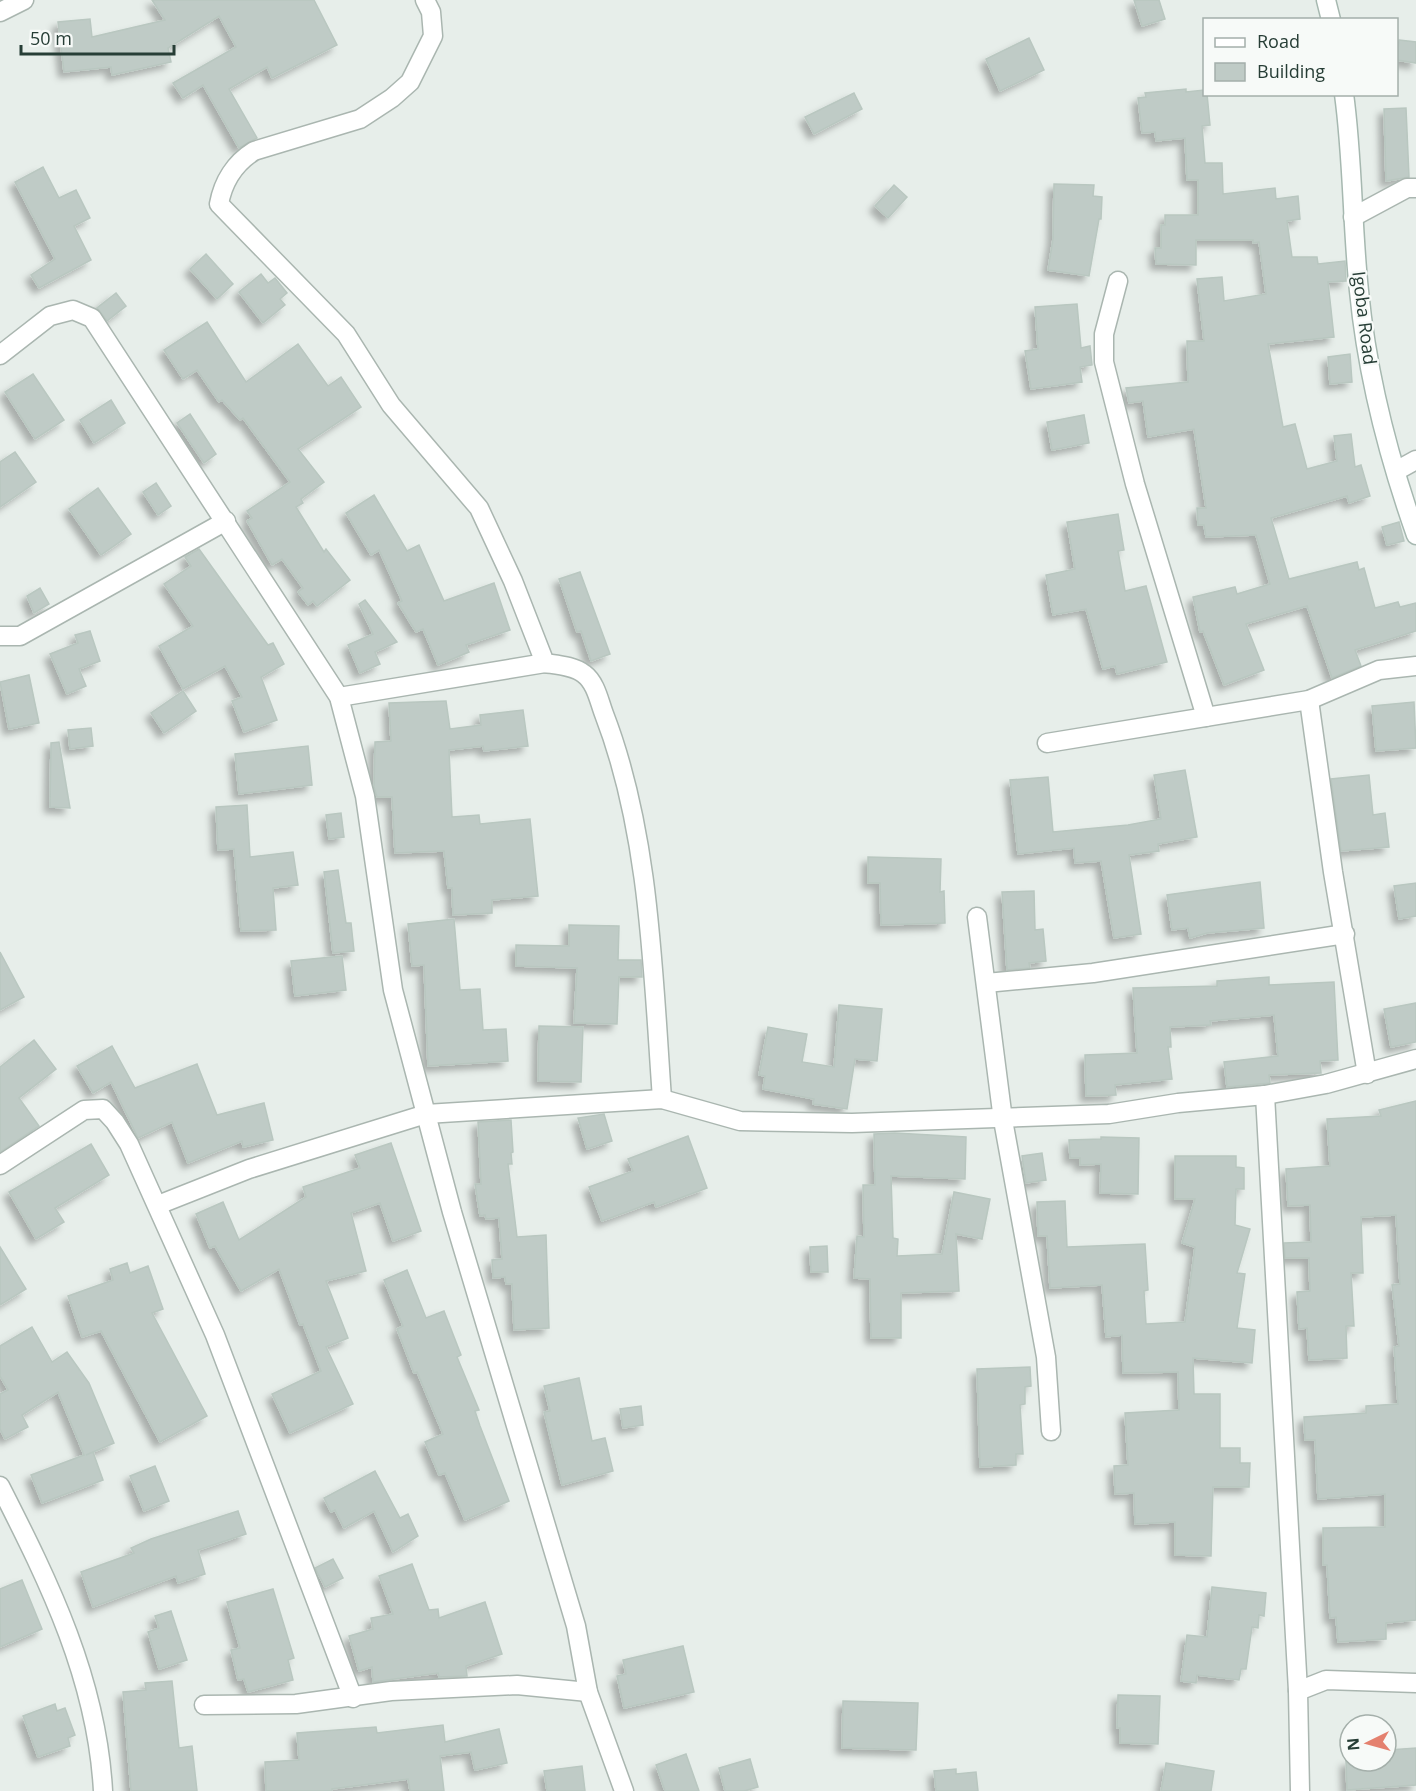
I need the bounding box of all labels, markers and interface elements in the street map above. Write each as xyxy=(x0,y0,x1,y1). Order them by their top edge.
scale bar xyxy=(21,18,174,56)
legend xyxy=(1203,18,1398,96)
text: 50 m xyxy=(30,26,72,50)
text: Road xyxy=(1257,29,1300,53)
text: Building xyxy=(1257,59,1325,83)
street label: Igoba Road xyxy=(1347,270,1383,366)
north arrow xyxy=(1338,1713,1398,1773)
text: N xyxy=(1342,1737,1365,1752)

